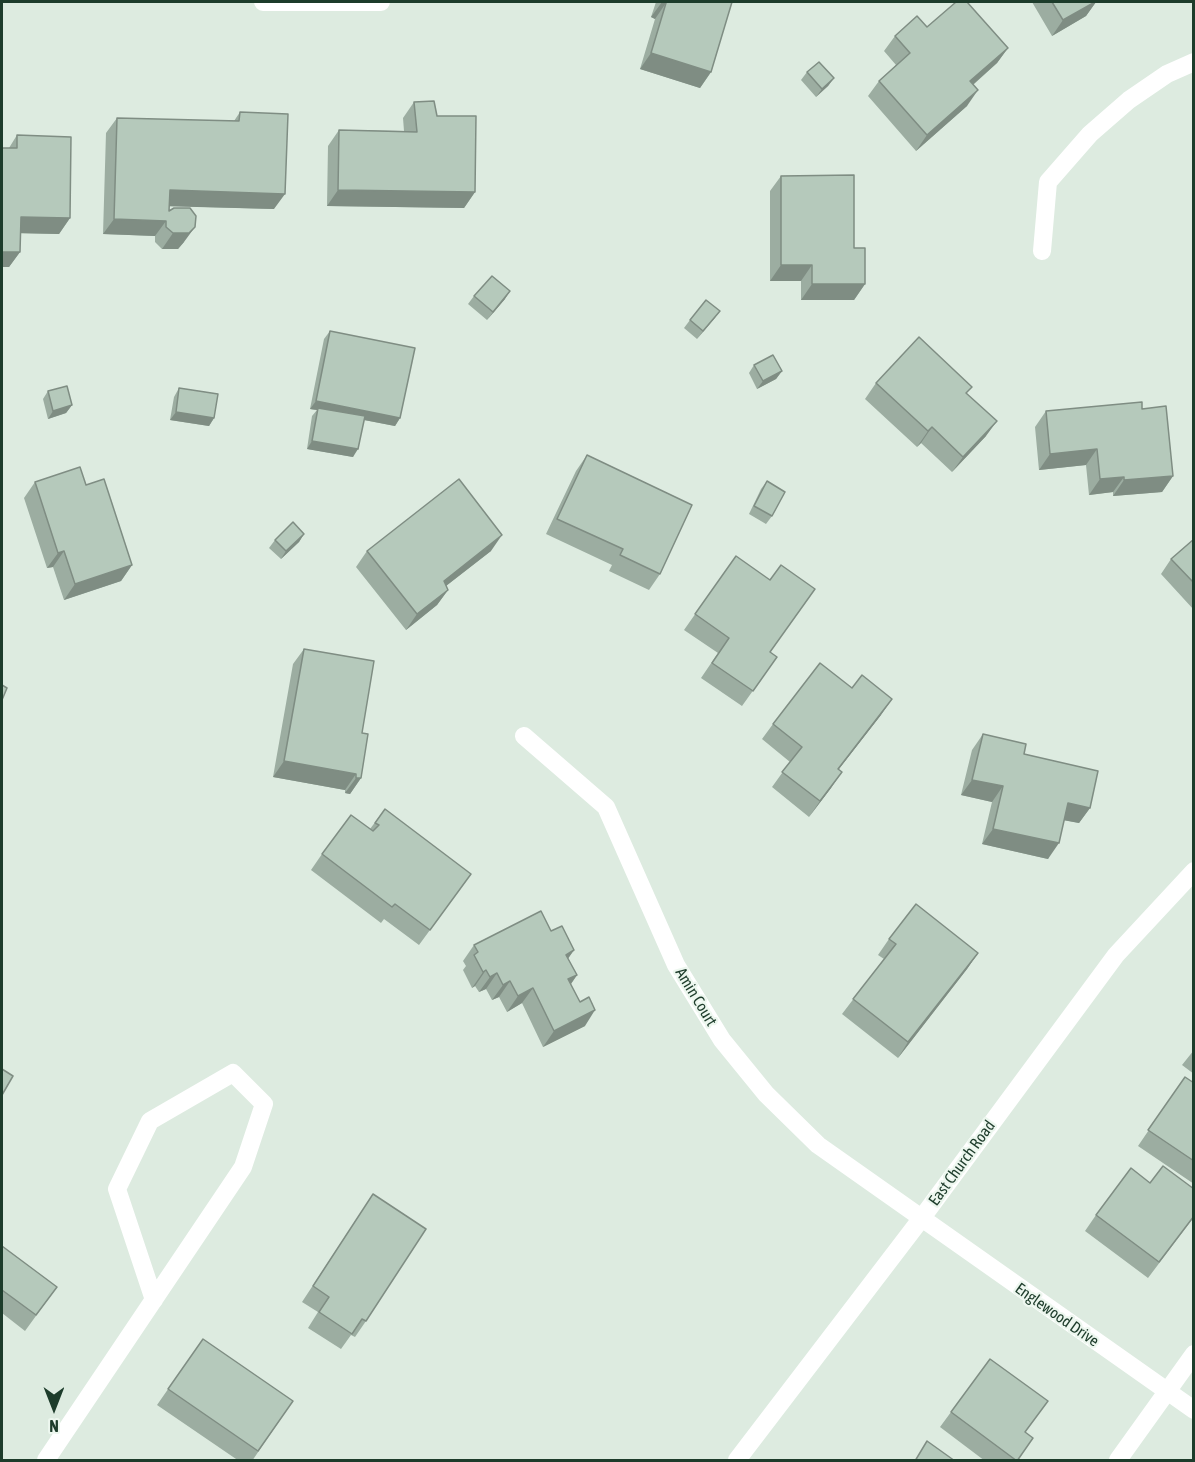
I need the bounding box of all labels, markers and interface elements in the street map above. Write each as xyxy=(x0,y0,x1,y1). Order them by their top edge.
street label: Amin Court xyxy=(671,964,721,1030)
street label: East Church Road xyxy=(925,1117,999,1209)
street label: Englewood Drive xyxy=(1011,1279,1103,1351)
north arrow xyxy=(24,1378,84,1438)
text: N xyxy=(49,1417,59,1435)

